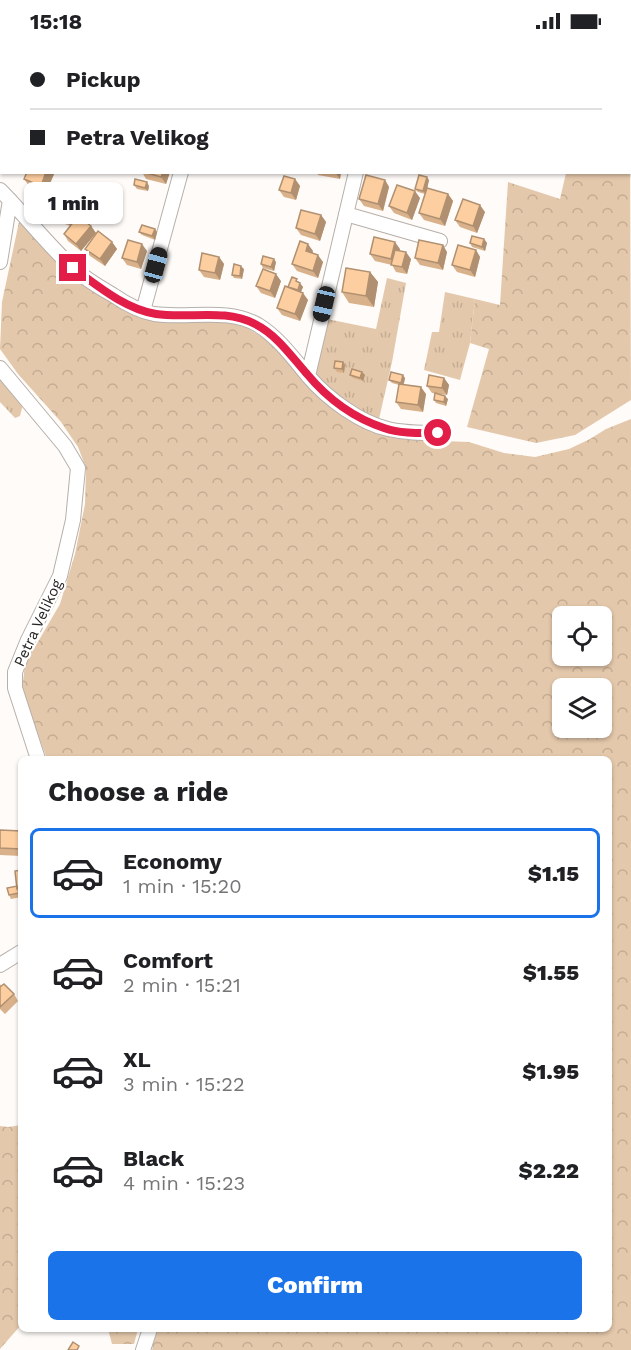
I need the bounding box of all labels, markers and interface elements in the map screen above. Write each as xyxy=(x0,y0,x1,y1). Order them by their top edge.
text: 15:18 xyxy=(30,9,82,34)
text: Pickup xyxy=(66,67,141,92)
text: Petra Velikog xyxy=(66,125,209,150)
callout: 1 min xyxy=(23,181,122,223)
text: 1 min xyxy=(48,191,99,215)
car xyxy=(143,245,169,285)
route end xyxy=(59,254,86,281)
car xyxy=(311,284,337,324)
route start xyxy=(424,419,451,446)
street label: Petra Velikog xyxy=(10,577,66,669)
map controls xyxy=(552,606,612,738)
button: locate xyxy=(552,606,612,666)
button: layers xyxy=(552,678,612,738)
text: Choose a ride xyxy=(48,776,228,808)
icon: car xyxy=(51,846,105,900)
text: Economy xyxy=(123,849,222,874)
text: $1.15 xyxy=(528,861,579,886)
text: 1 min · 15:20 xyxy=(123,874,242,898)
icon: car xyxy=(51,945,105,999)
text: Comfort xyxy=(123,948,213,973)
text: $1.55 xyxy=(523,960,579,985)
text: 2 min · 15:21 xyxy=(123,973,241,997)
icon: car xyxy=(51,1044,105,1098)
text: XL xyxy=(123,1047,151,1072)
text: $1.95 xyxy=(522,1059,579,1084)
text: 3 min · 15:22 xyxy=(123,1072,245,1096)
icon: car xyxy=(51,1143,105,1197)
text: Black xyxy=(123,1146,184,1171)
text: $2.22 xyxy=(519,1158,579,1183)
text: 4 min · 15:23 xyxy=(123,1171,245,1195)
button: Confirm xyxy=(48,1251,582,1320)

